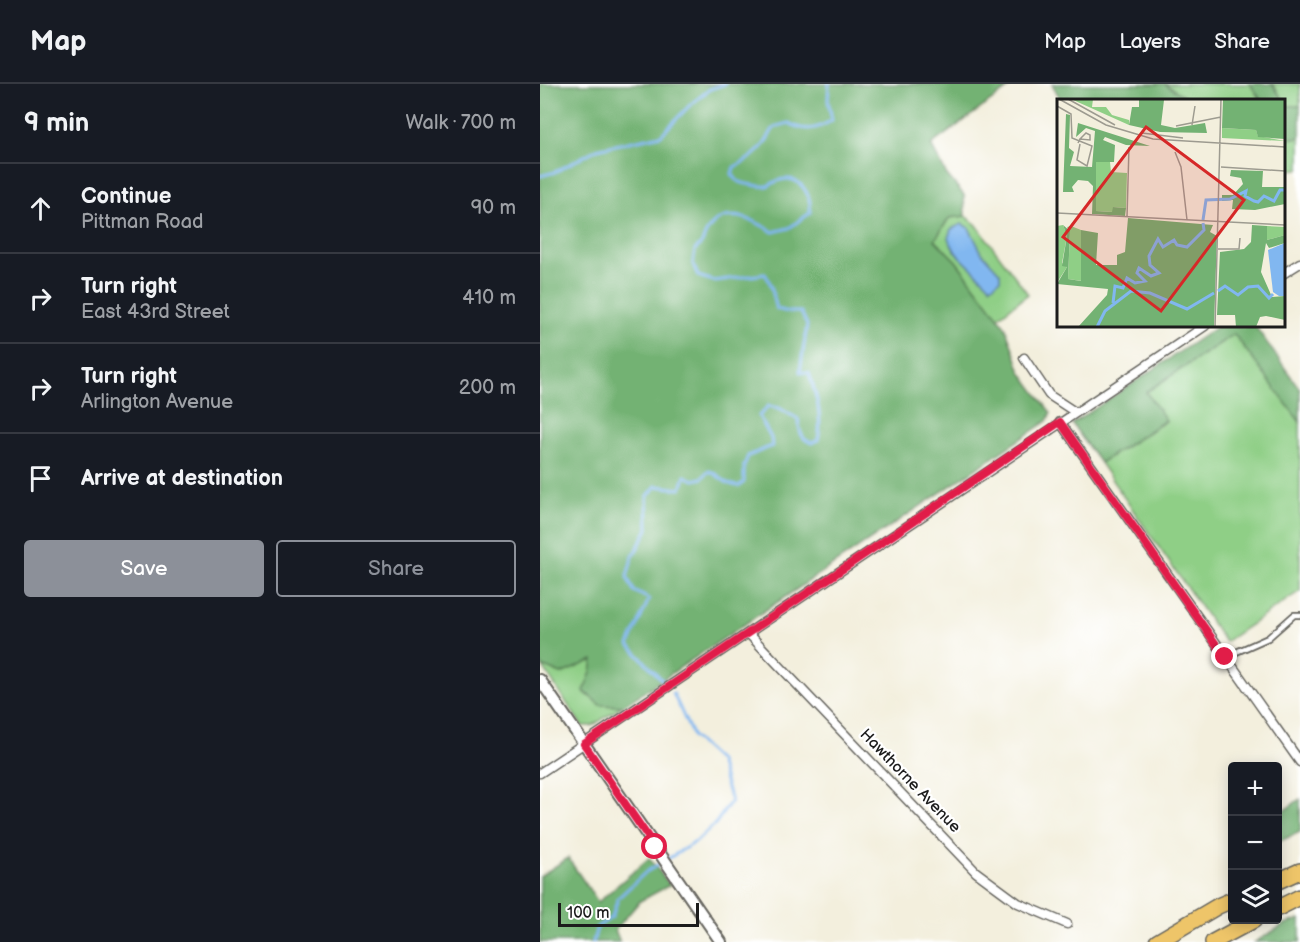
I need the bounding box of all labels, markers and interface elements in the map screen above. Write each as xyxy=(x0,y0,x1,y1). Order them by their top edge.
text: Map xyxy=(30,25,86,58)
text: Map xyxy=(1044,29,1086,54)
text: Layers xyxy=(1119,29,1181,54)
text: Share xyxy=(1214,29,1270,54)
inset map xyxy=(1057,99,1285,327)
text: 9 min xyxy=(24,108,89,139)
text: Walk · 700 m xyxy=(406,111,516,135)
text: Continue xyxy=(81,183,171,210)
icon: ahead xyxy=(24,192,57,225)
text: 90 m xyxy=(471,196,516,220)
text: Pittman Road xyxy=(81,210,203,234)
text: Turn right xyxy=(81,273,177,300)
icon: right xyxy=(24,282,57,315)
text: 410 m xyxy=(462,286,516,310)
text: East 43rd Street xyxy=(81,300,230,324)
text: Turn right xyxy=(81,363,177,390)
icon: right xyxy=(24,372,57,405)
text: 200 m xyxy=(459,376,516,400)
text: Arlington Avenue xyxy=(81,390,233,414)
icon: arrive xyxy=(24,462,57,495)
text: Arrive at destination xyxy=(81,465,283,492)
button: Save xyxy=(24,540,264,597)
button: Share xyxy=(276,540,516,597)
route end xyxy=(1211,643,1237,669)
street label: Hawthorne Avenue xyxy=(856,725,965,837)
map controls xyxy=(1228,762,1282,924)
button: + xyxy=(1228,762,1282,816)
button: − xyxy=(1228,816,1282,870)
route start xyxy=(641,833,667,859)
button: layers xyxy=(1228,870,1282,924)
scale bar xyxy=(558,900,699,928)
text: 100 m xyxy=(567,904,610,923)

